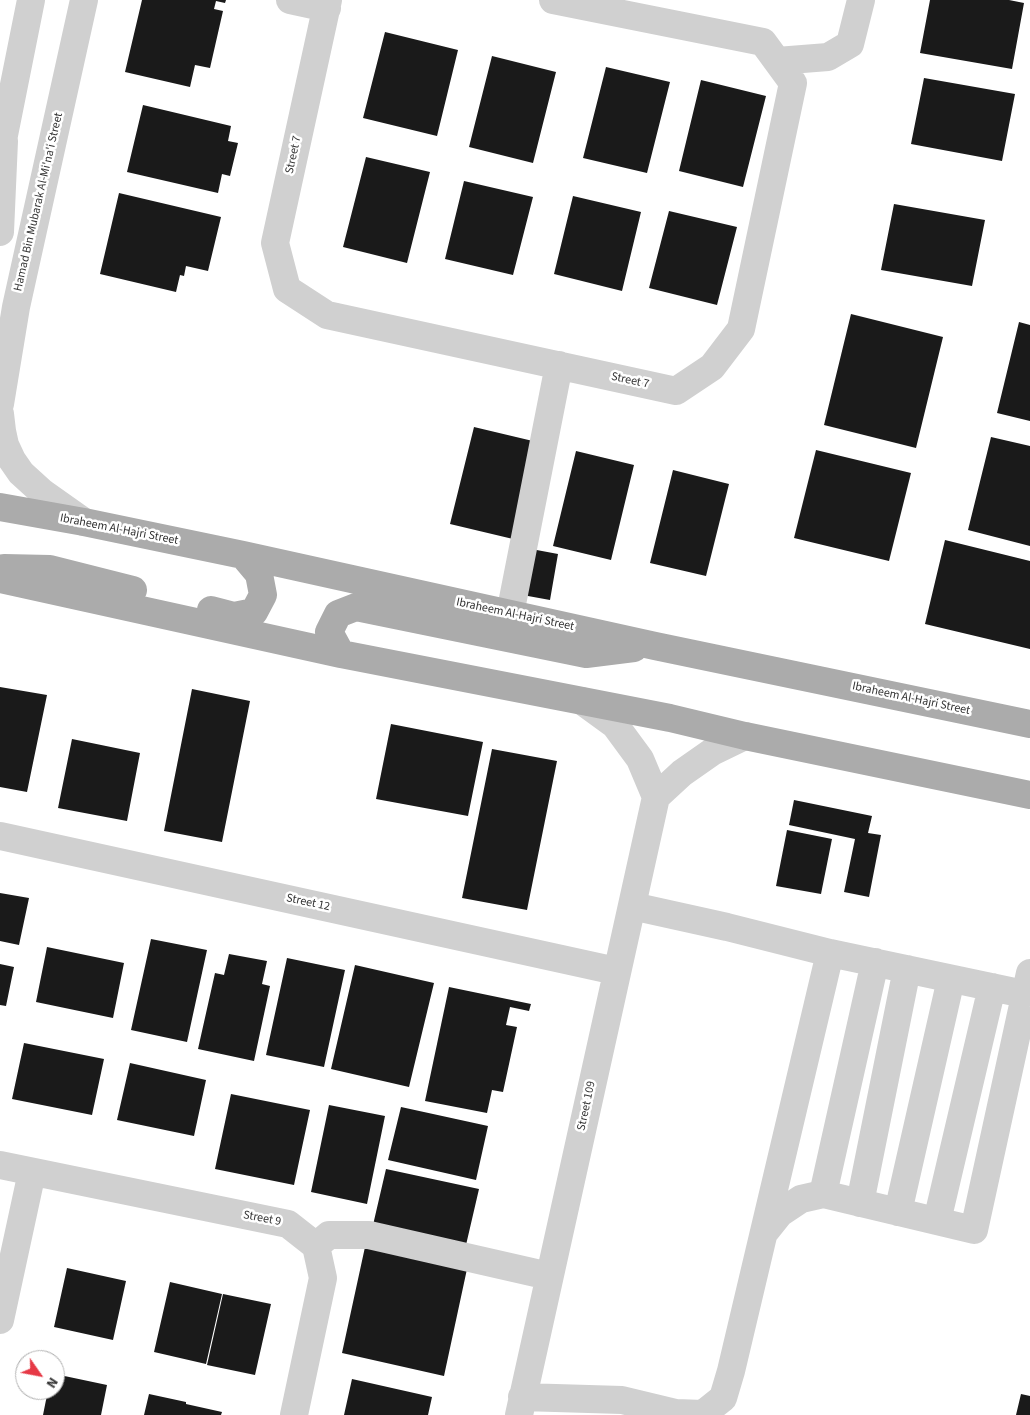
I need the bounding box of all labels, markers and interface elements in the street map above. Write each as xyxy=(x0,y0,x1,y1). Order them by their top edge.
street label: Hamad Bin Mubarak Al-Mi'na'i Street xyxy=(11,111,67,293)
street label: Street 7 xyxy=(283,135,305,175)
street label: Street 7 xyxy=(610,370,650,392)
street label: Ibraheem Al-Hajri Street xyxy=(59,511,179,549)
street label: Ibraheem Al-Hajri Street xyxy=(455,595,575,635)
street label: Ibraheem Al-Hajri Street xyxy=(851,679,971,719)
street label: Street 12 xyxy=(285,891,331,915)
street label: Street 109 xyxy=(575,1080,599,1132)
street label: Street 9 xyxy=(242,1208,282,1230)
north arrow xyxy=(15,1350,65,1400)
text: N xyxy=(41,1373,63,1392)

